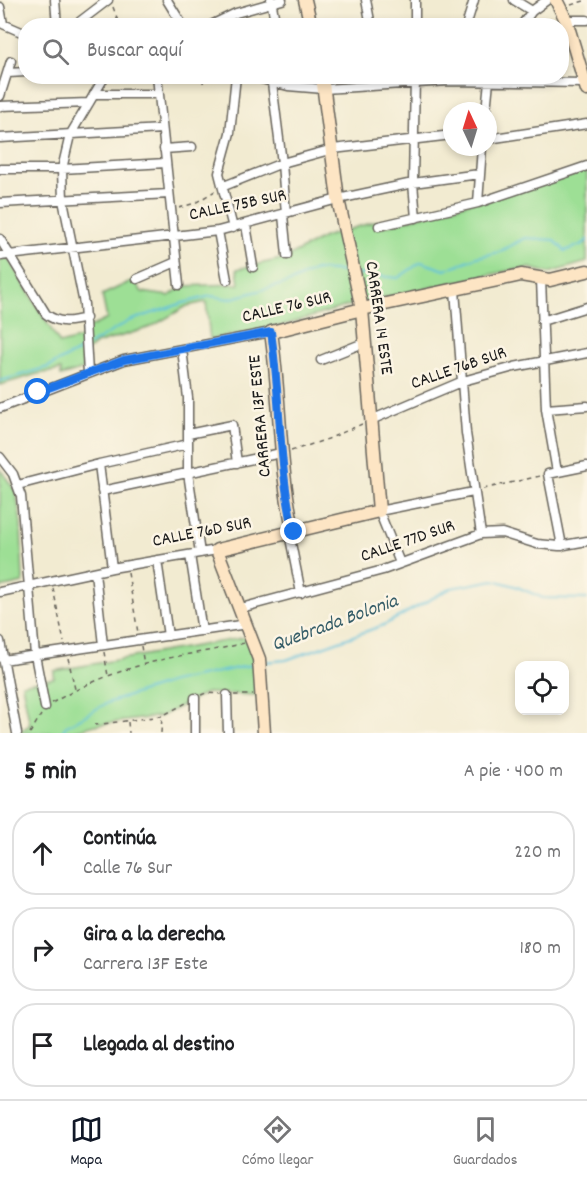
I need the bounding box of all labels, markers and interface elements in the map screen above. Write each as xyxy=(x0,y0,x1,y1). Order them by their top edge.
search box xyxy=(18,18,569,84)
icon: search xyxy=(39,35,72,68)
text: Buscar aquí xyxy=(87,36,182,67)
north arrow xyxy=(443,102,497,156)
street label: CALLE 75B SUR xyxy=(187,183,289,229)
street label: CARRERA 14 ESTE xyxy=(358,260,398,376)
street label: CALLE 76 SUR xyxy=(240,286,334,330)
street label: CALLE 76B SUR xyxy=(408,341,510,397)
street label: CARRERA 13F ESTE xyxy=(243,354,279,478)
route start xyxy=(24,378,50,404)
street label: CALLE 76D SUR xyxy=(150,511,254,555)
street label: CALLE 77D SUR xyxy=(357,514,459,570)
route end xyxy=(280,518,306,544)
water label: Quebrada Bolonia xyxy=(268,588,403,660)
map controls xyxy=(515,661,569,715)
button: locate xyxy=(515,661,569,715)
text: 5 min xyxy=(24,754,77,791)
text: A pie · 400 m xyxy=(464,758,563,786)
text: Continúa xyxy=(83,824,156,855)
icon: ahead xyxy=(26,837,59,870)
text: 220 m xyxy=(514,839,561,867)
text: Calle 76 Sur xyxy=(83,855,172,883)
text: Gira a la derecha xyxy=(83,920,225,951)
icon: right xyxy=(26,933,59,966)
text: 180 m xyxy=(519,935,561,963)
text: Carrera 13F Este xyxy=(83,951,208,979)
icon: arrive xyxy=(26,1029,59,1062)
text: Llegada al destino xyxy=(83,1030,235,1061)
tab: Mapa xyxy=(70,1113,103,1172)
tab: Cómo llegar xyxy=(242,1113,314,1172)
tab: Guardados xyxy=(453,1113,517,1172)

